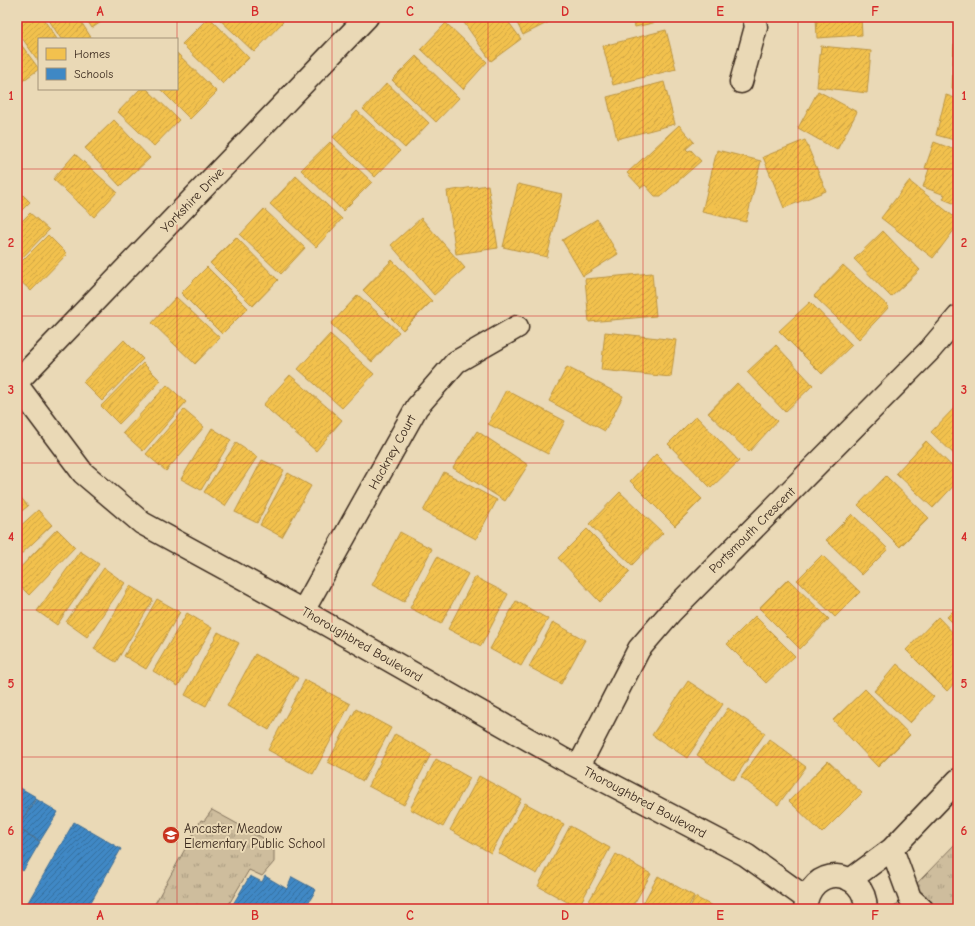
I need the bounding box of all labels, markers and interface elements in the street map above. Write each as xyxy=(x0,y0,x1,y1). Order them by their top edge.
text: A xyxy=(96,4,104,19)
text: B xyxy=(251,4,259,19)
text: C xyxy=(406,4,414,19)
text: D xyxy=(561,4,569,19)
text: E xyxy=(716,4,724,19)
text: F xyxy=(871,4,879,19)
legend xyxy=(38,38,178,90)
text: Homes xyxy=(74,47,110,61)
text: Schools xyxy=(74,67,113,81)
text: 1 xyxy=(8,88,14,103)
text: 1 xyxy=(961,88,967,103)
street label: Yorkshire Drive xyxy=(157,164,227,236)
text: 2 xyxy=(8,235,14,250)
text: 2 xyxy=(961,235,967,250)
text: 3 xyxy=(8,382,14,397)
text: 3 xyxy=(961,382,967,397)
street label: Hackney Court xyxy=(365,411,419,492)
street label: Portsmouth Crescent xyxy=(706,483,799,576)
text: 4 xyxy=(8,529,14,544)
text: 4 xyxy=(961,529,967,544)
street label: Thoroughbred Boulevard xyxy=(299,603,425,685)
text: 5 xyxy=(8,676,15,691)
text: 5 xyxy=(961,676,968,691)
street label: Thoroughbred Boulevard xyxy=(581,763,709,841)
place label: Ancaster Meadow Elementary Public School xyxy=(184,821,325,851)
text: 6 xyxy=(8,823,15,838)
text: 6 xyxy=(961,823,968,838)
school or university icon: Ancaster Meadow Elementary Public School xyxy=(161,825,181,845)
text: A xyxy=(96,908,104,923)
text: B xyxy=(251,908,259,923)
text: C xyxy=(406,908,414,923)
text: D xyxy=(561,908,569,923)
text: E xyxy=(716,908,724,923)
text: F xyxy=(871,908,879,923)

